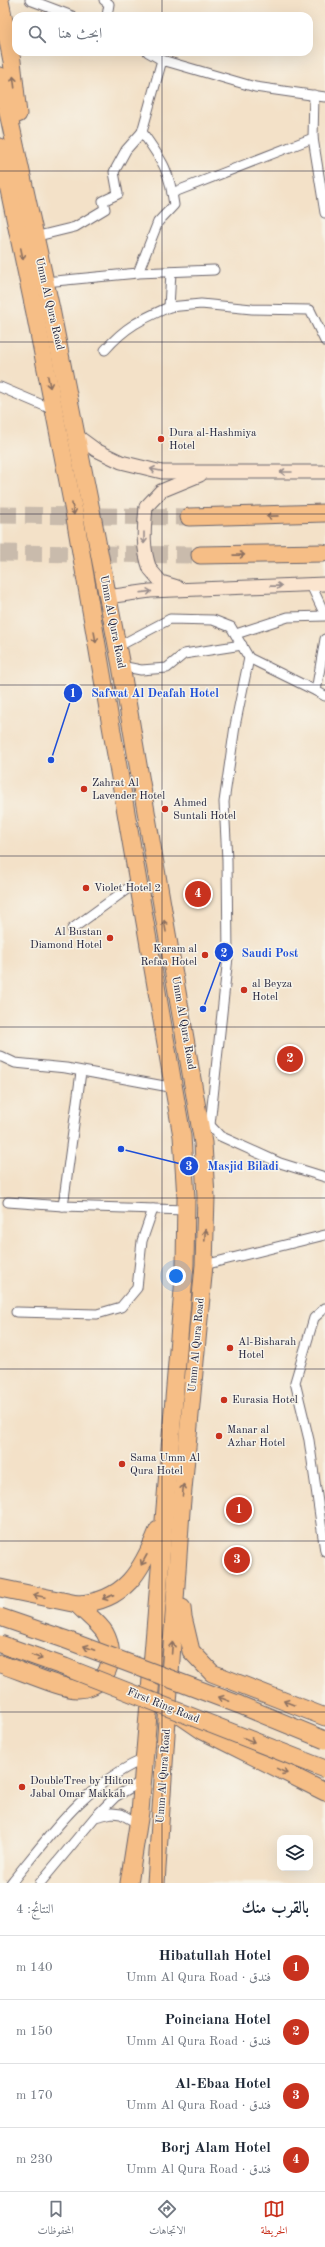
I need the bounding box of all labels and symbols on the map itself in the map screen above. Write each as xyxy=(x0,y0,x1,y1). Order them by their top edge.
one-way arrow xyxy=(11,76,18,89)
one-way arrow xyxy=(19,247,27,260)
street label: Umm Al Qura Road xyxy=(33,257,65,352)
one-way arrow xyxy=(45,375,53,388)
place label: Dura al-Hashmiya Hotel xyxy=(169,428,257,452)
marker: Dura al-Hashmiya Hotel xyxy=(156,434,166,444)
one-way arrow xyxy=(150,466,163,474)
one-way arrow xyxy=(280,468,293,476)
one-way arrow xyxy=(69,502,77,515)
one-way arrow xyxy=(266,512,279,520)
one-way arrow xyxy=(140,531,148,544)
one-way arrow xyxy=(232,551,245,558)
street label: Umm Al Qura Road xyxy=(98,574,126,670)
one-way arrow xyxy=(269,582,282,590)
one-way arrow xyxy=(139,588,152,596)
one-way arrow xyxy=(92,630,100,643)
callout: Safwat Al Deafah Hotel xyxy=(63,681,227,705)
text: 1 xyxy=(70,688,76,700)
text: Safwat Al Deafah Hotel xyxy=(91,688,219,700)
place label: Zahrat Al Lavender Hotel xyxy=(92,778,165,802)
marker: Zahrat Al Lavender Hotel xyxy=(79,784,89,794)
place label: Ahmed Suntali Hotel xyxy=(173,798,236,822)
marker: Ahmed Suntali Hotel xyxy=(160,804,170,814)
pin: 4 xyxy=(185,879,211,909)
marker: Violet Hotel 2 xyxy=(81,883,91,893)
place label: Violet Hotel 2 xyxy=(94,883,161,894)
one-way arrow xyxy=(161,920,169,933)
place label: Al Bustan Diamond Hotel xyxy=(30,927,102,951)
marker: Al Bustan Diamond Hotel xyxy=(105,933,115,943)
callout: Saudi Post xyxy=(214,940,307,964)
place label: Karam al Refaa Hotel xyxy=(140,944,197,968)
text: 2 xyxy=(221,948,228,960)
text: Saudi Post xyxy=(242,948,299,960)
marker: Karam al Refaa Hotel xyxy=(200,950,210,960)
street label: Umm Al Qura Road xyxy=(169,975,197,1071)
place label: al Beyza Hotel xyxy=(252,979,293,1003)
marker: al Beyza Hotel xyxy=(239,985,249,995)
pin: 2 xyxy=(277,1044,303,1074)
callout: Masjid Biladi xyxy=(179,1154,286,1178)
text: 3 xyxy=(186,1161,193,1173)
text: Masjid Biladi xyxy=(207,1161,279,1173)
one-way arrow xyxy=(201,1229,209,1242)
your location xyxy=(166,1266,186,1286)
street label: Umm Al Qura Road xyxy=(187,1297,207,1393)
place label: Al-Bisharah Hotel xyxy=(238,1337,296,1361)
marker: Al-Bisharah Hotel xyxy=(225,1343,235,1353)
marker: Eurasia Hotel xyxy=(219,1395,229,1405)
place label: Eurasia Hotel xyxy=(232,1395,298,1406)
place label: Manar al Azhar Hotel xyxy=(227,1425,285,1449)
marker: Manar al Azhar Hotel xyxy=(214,1431,224,1441)
place label: Sama Umm Al Qura Hotel xyxy=(130,1453,200,1477)
marker: Sama Umm Al Qura Hotel xyxy=(117,1459,127,1469)
one-way arrow xyxy=(180,1484,187,1497)
pin: 1 xyxy=(226,1495,252,1525)
pin: 3 xyxy=(224,1545,250,1575)
one-way arrow xyxy=(140,1554,148,1566)
one-way arrow xyxy=(33,1592,46,1600)
one-way arrow xyxy=(102,1593,114,1601)
one-way arrow xyxy=(169,1642,176,1655)
one-way arrow xyxy=(84,1644,96,1652)
one-way arrow xyxy=(30,1654,43,1661)
street label: First Ring Road xyxy=(125,1686,201,1726)
one-way arrow xyxy=(218,1695,230,1703)
one-way arrow xyxy=(283,1698,295,1706)
street label: Umm Al Qura Road xyxy=(155,1728,173,1824)
one-way arrow xyxy=(242,1737,254,1745)
one-way arrow xyxy=(275,1768,287,1775)
place label: DoubleTree by Hilton Jabal Omar Makkah xyxy=(30,1776,134,1800)
marker: DoubleTree by Hilton Jabal Omar Makkah xyxy=(17,1782,27,1792)

